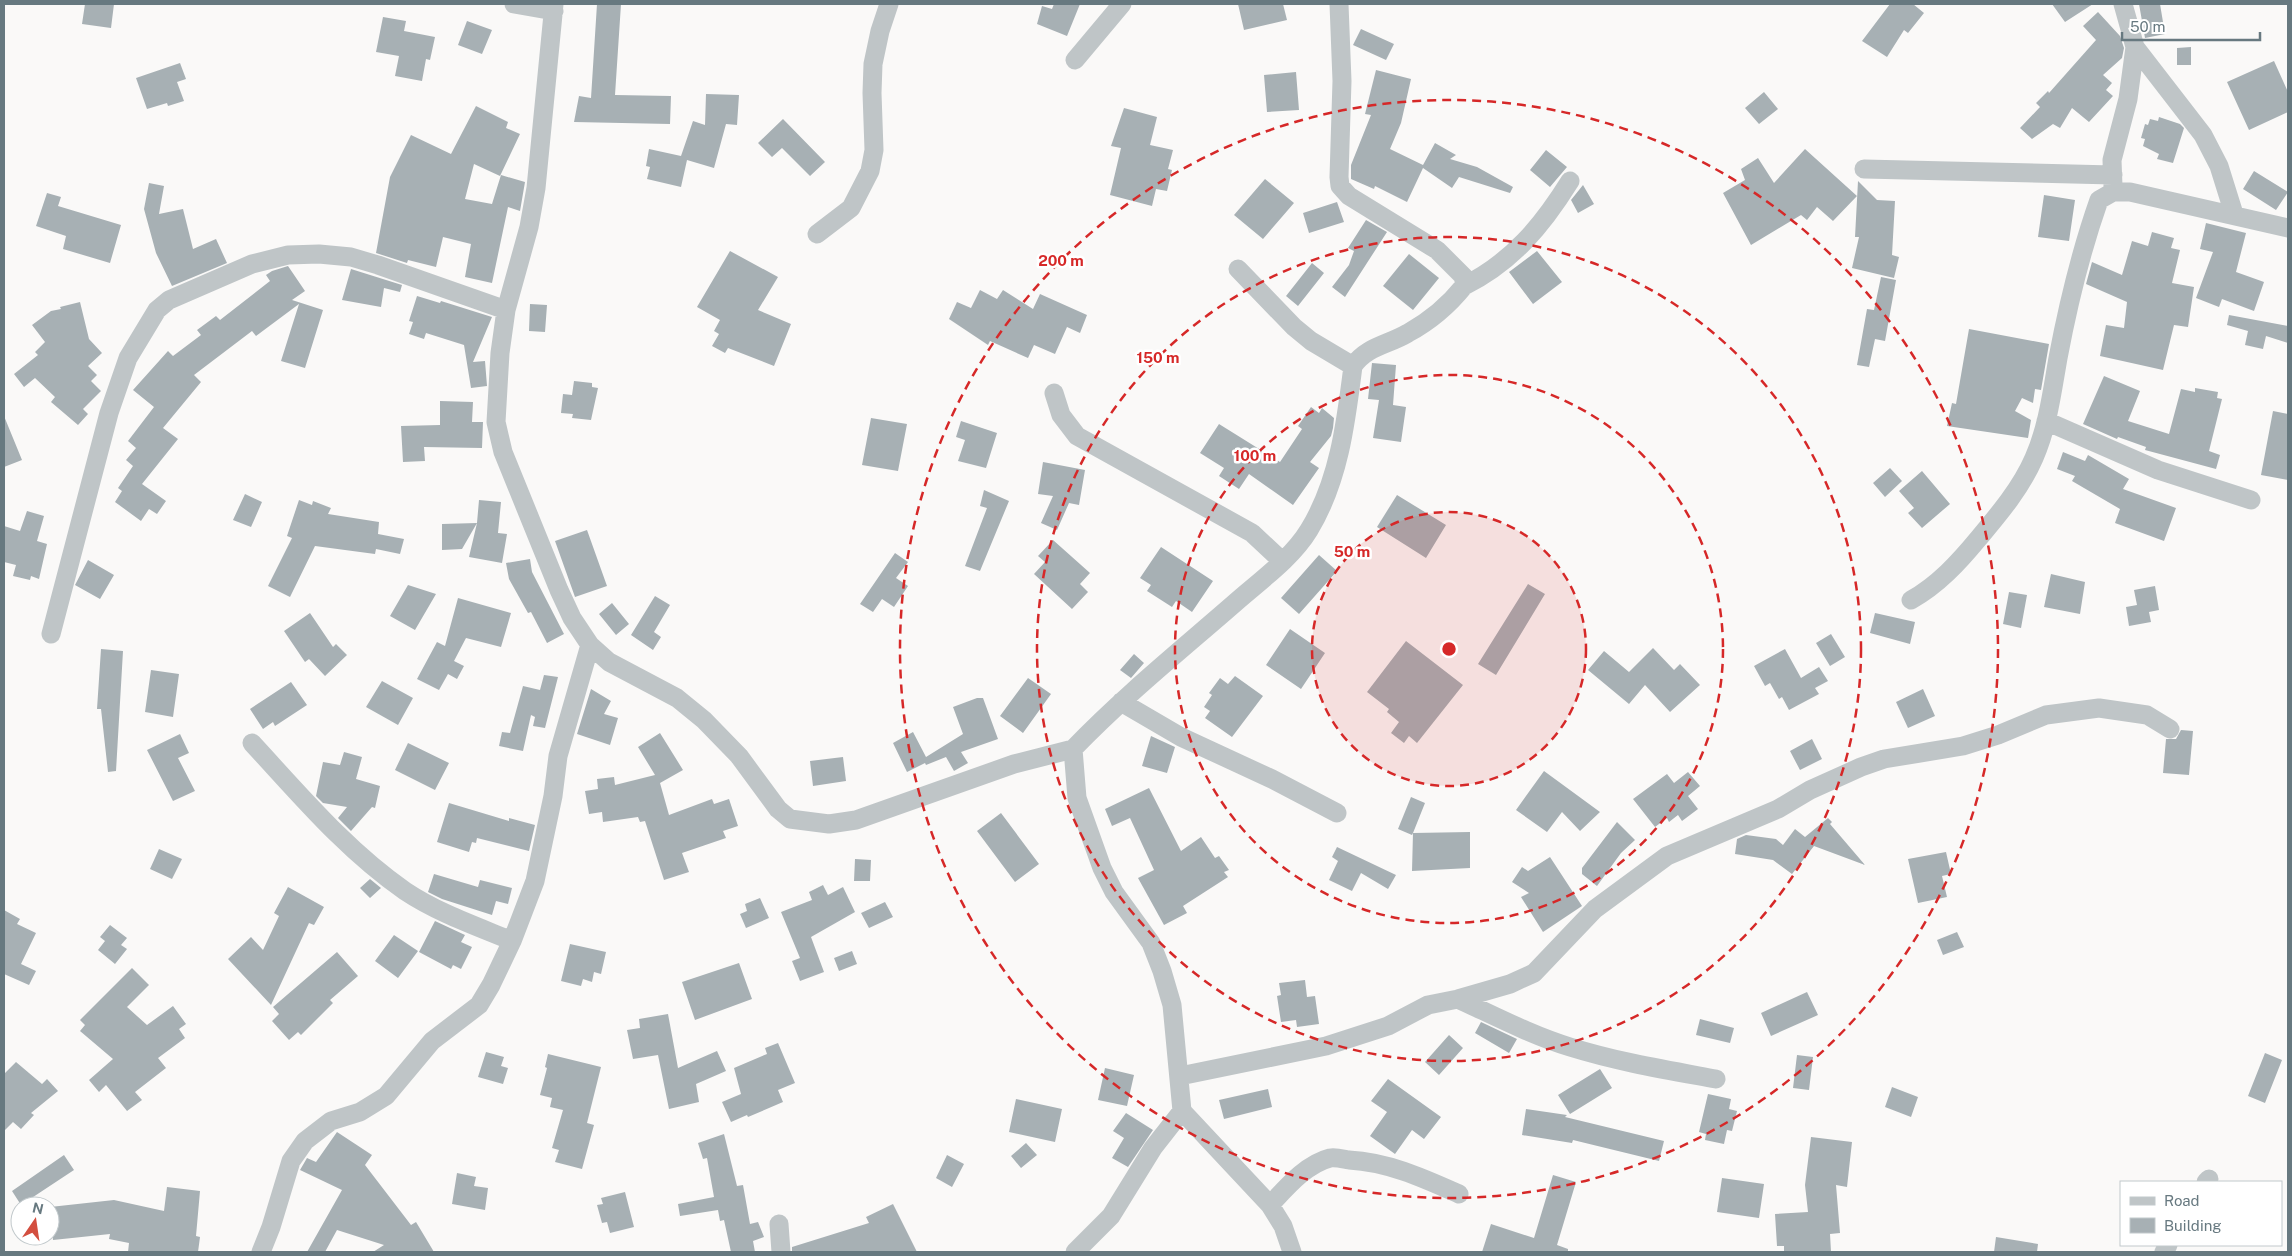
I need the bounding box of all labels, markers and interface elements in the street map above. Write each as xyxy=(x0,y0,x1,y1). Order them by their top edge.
scale bar xyxy=(2122,10,2260,42)
text: 50 m xyxy=(2130,18,2165,35)
text: 200 m xyxy=(1038,252,1084,269)
text: 150 m xyxy=(1136,349,1180,366)
text: 100 m xyxy=(1234,447,1276,464)
text: 50 m xyxy=(1334,543,1370,560)
centre of rings xyxy=(1440,640,1458,658)
legend xyxy=(2120,1181,2282,1246)
text: Road xyxy=(2164,1192,2200,1209)
north arrow xyxy=(10,1196,60,1246)
text: N xyxy=(31,1199,45,1217)
text: Building xyxy=(2164,1217,2222,1234)

